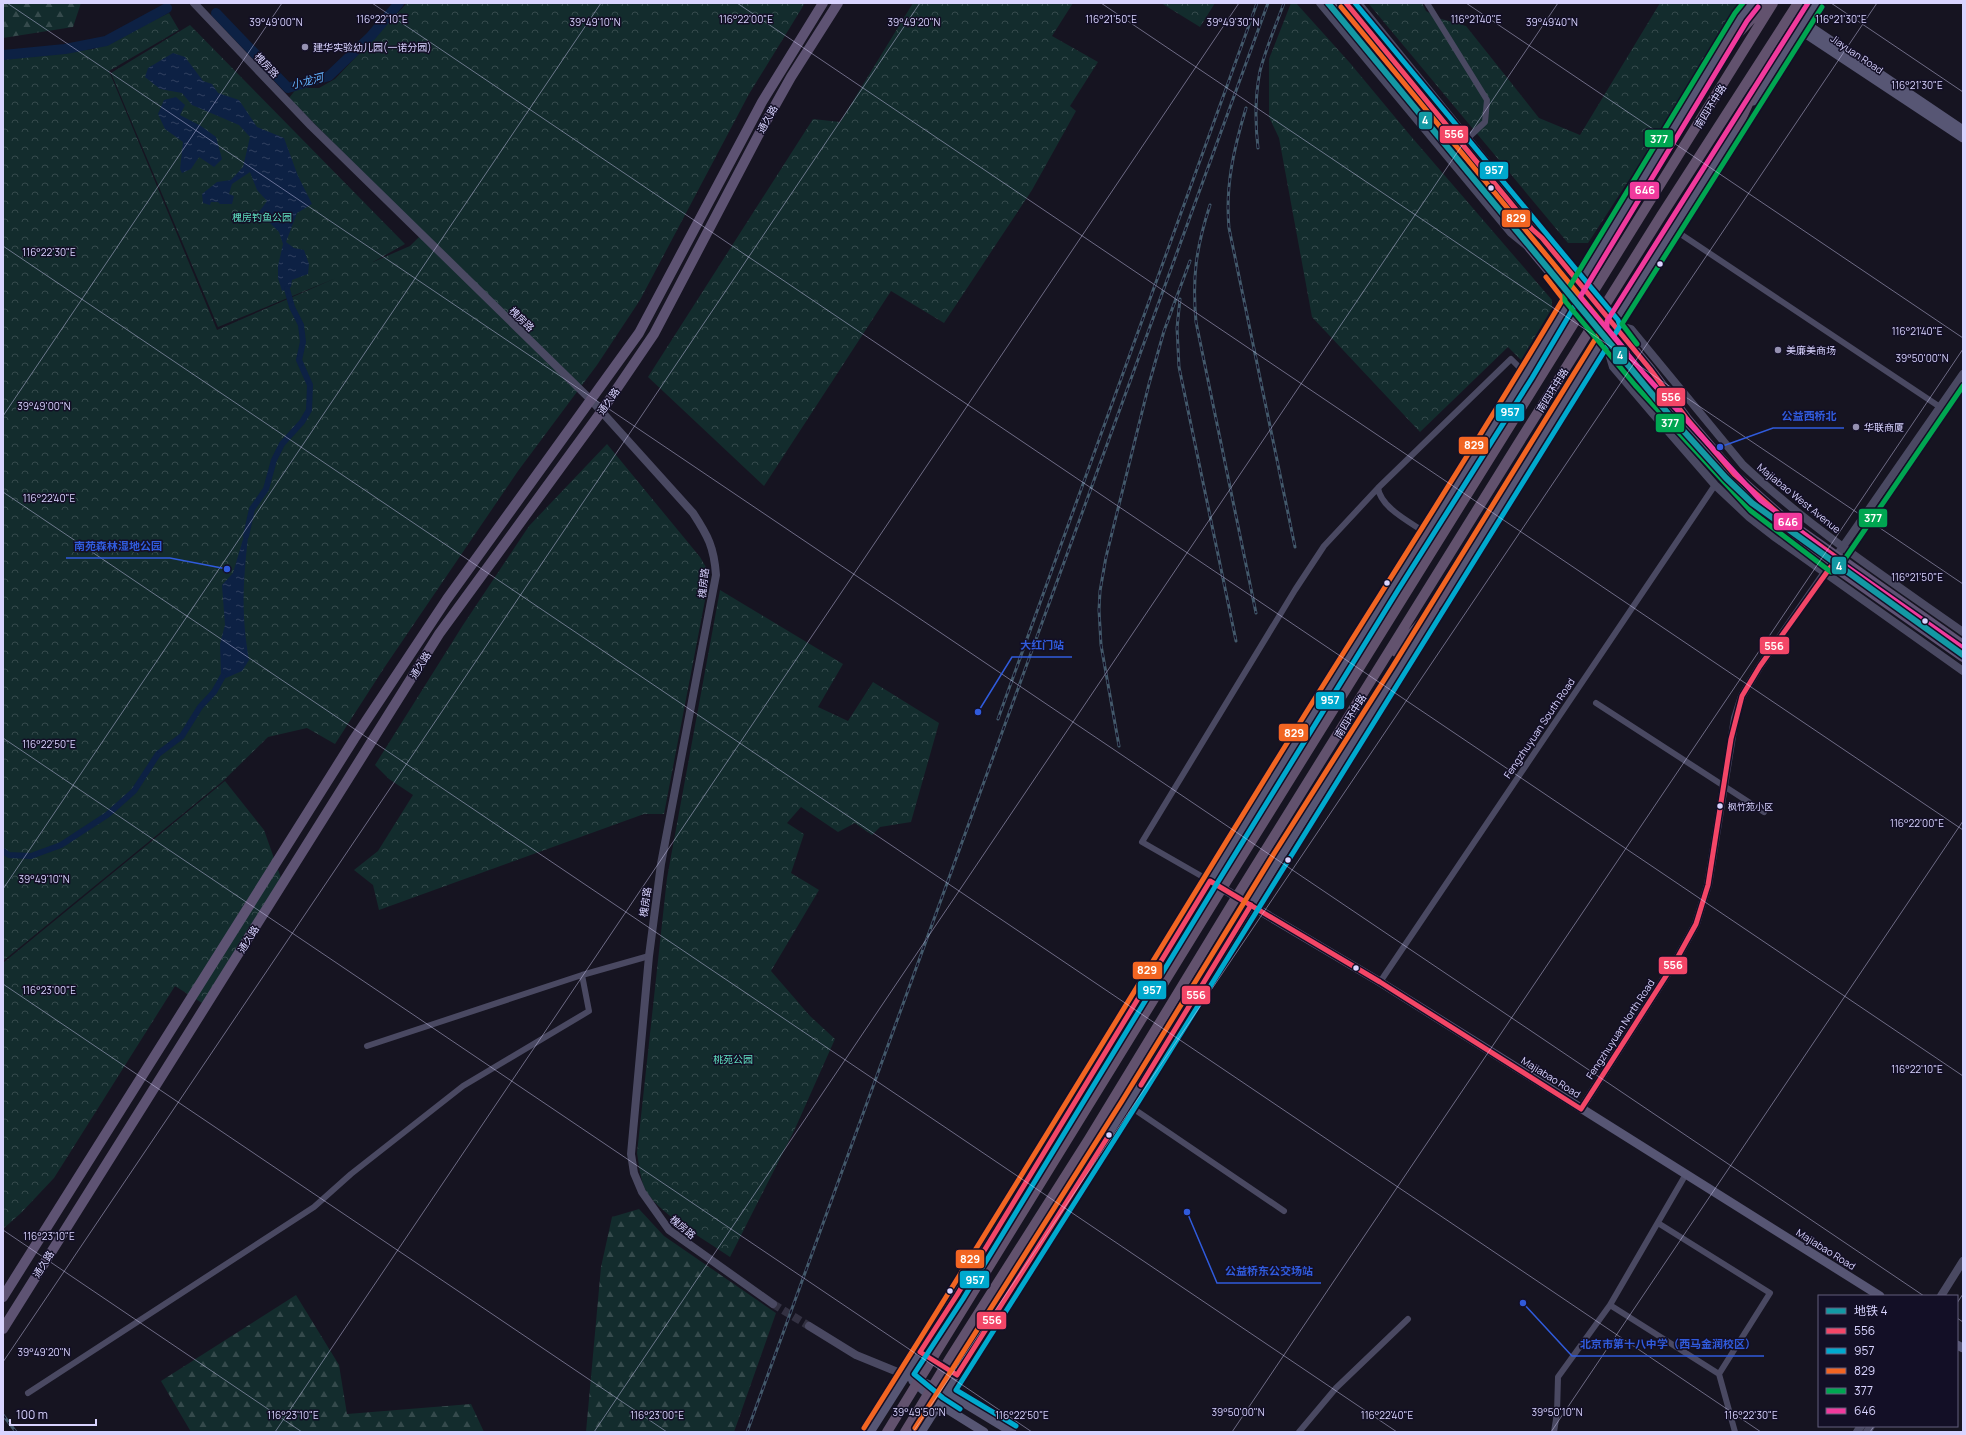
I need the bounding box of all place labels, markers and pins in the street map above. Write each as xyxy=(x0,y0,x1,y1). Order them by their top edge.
place label: 建华实验幼儿园(一诺分园) xyxy=(313,40,432,54)
marker: 建华实验幼儿园(一诺分园) xyxy=(300,42,310,52)
unlabelled marker xyxy=(1486,183,1496,193)
unlabelled marker xyxy=(1655,259,1665,269)
place label: 美廉美商场 xyxy=(1786,343,1836,357)
marker: 美廉美商场 xyxy=(1773,345,1783,355)
callout: 公益西桥北 xyxy=(1773,405,1844,428)
place label: 华联商厦 xyxy=(1864,420,1904,434)
marker: 华联商厦 xyxy=(1851,422,1861,432)
callout: 南苑森林湿地公园 xyxy=(66,535,170,558)
unlabelled marker xyxy=(1382,578,1392,588)
unlabelled marker xyxy=(1920,616,1930,626)
callout: 大红门站 xyxy=(1012,634,1072,657)
place label: 枫竹苑小区 xyxy=(1728,800,1773,813)
marker: 枫竹苑小区 xyxy=(1715,801,1725,811)
unlabelled marker xyxy=(1283,855,1293,865)
unlabelled marker xyxy=(1351,963,1361,973)
unlabelled marker xyxy=(1104,1130,1114,1140)
callout: 公益桥东公交场站 xyxy=(1217,1260,1321,1283)
unlabelled marker xyxy=(945,1286,955,1296)
callout: 北京市第十八中学（西马金润校区） xyxy=(1572,1333,1764,1356)

